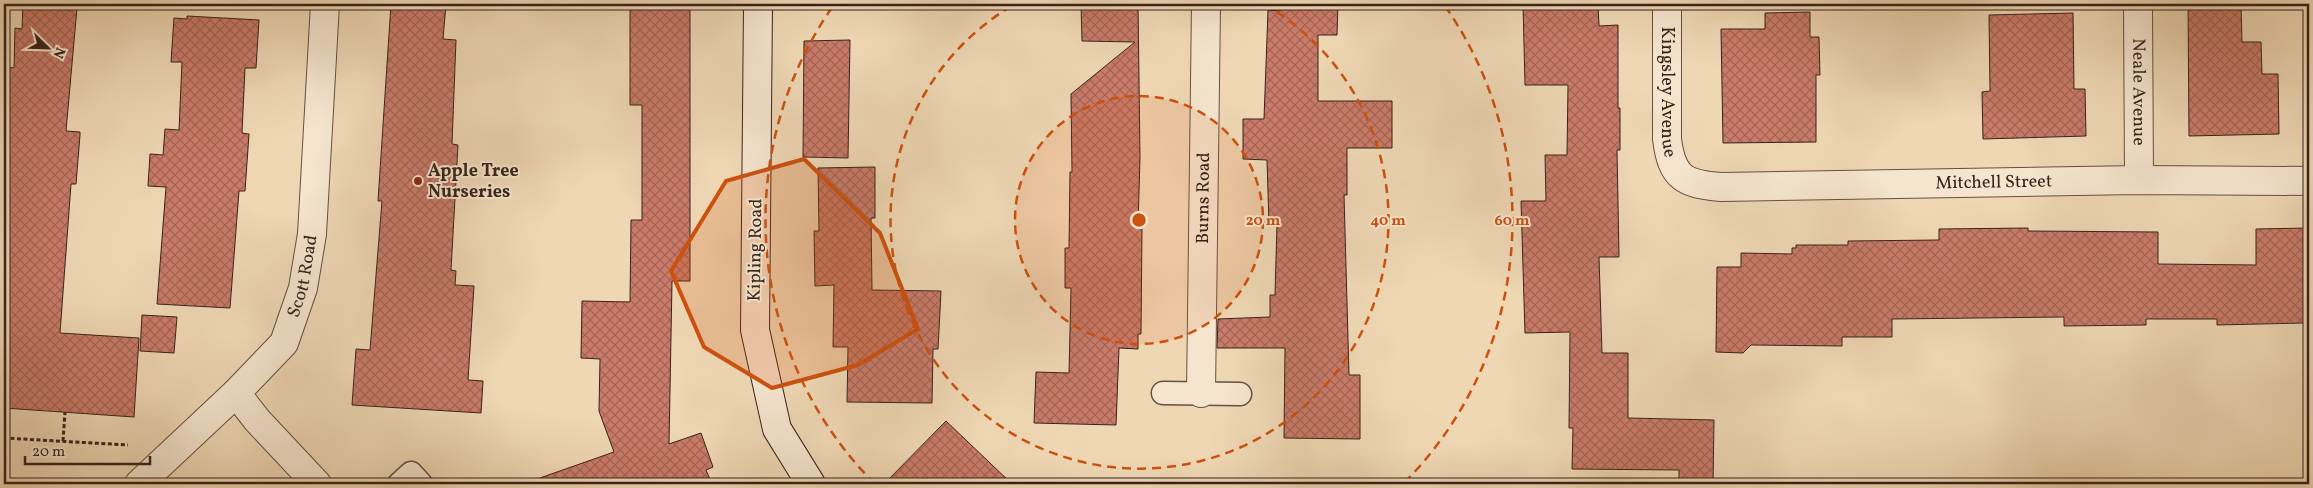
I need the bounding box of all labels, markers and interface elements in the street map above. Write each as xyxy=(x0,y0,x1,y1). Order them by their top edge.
north arrow xyxy=(22,22,72,72)
street label: Kingsley Avenue xyxy=(1655,27,1683,160)
street label: Neale Avenue xyxy=(2126,38,2151,146)
text: N xyxy=(48,44,69,61)
street label: Burns Road xyxy=(1190,152,1217,244)
place label: Apple Tree Nurseries xyxy=(428,159,519,205)
street label: Mitchell Street xyxy=(1935,169,2052,196)
marker: Apple Tree Nurseries xyxy=(412,175,424,187)
street label: Kipling Road xyxy=(743,198,769,302)
centre of rings xyxy=(1130,211,1148,229)
text: 20 m xyxy=(1246,211,1281,232)
text: 40 m xyxy=(1370,211,1406,232)
text: 60 m xyxy=(1495,211,1530,232)
street label: Scott Road xyxy=(281,233,324,321)
scale bar xyxy=(25,433,150,465)
text: 20 m xyxy=(32,442,65,463)

